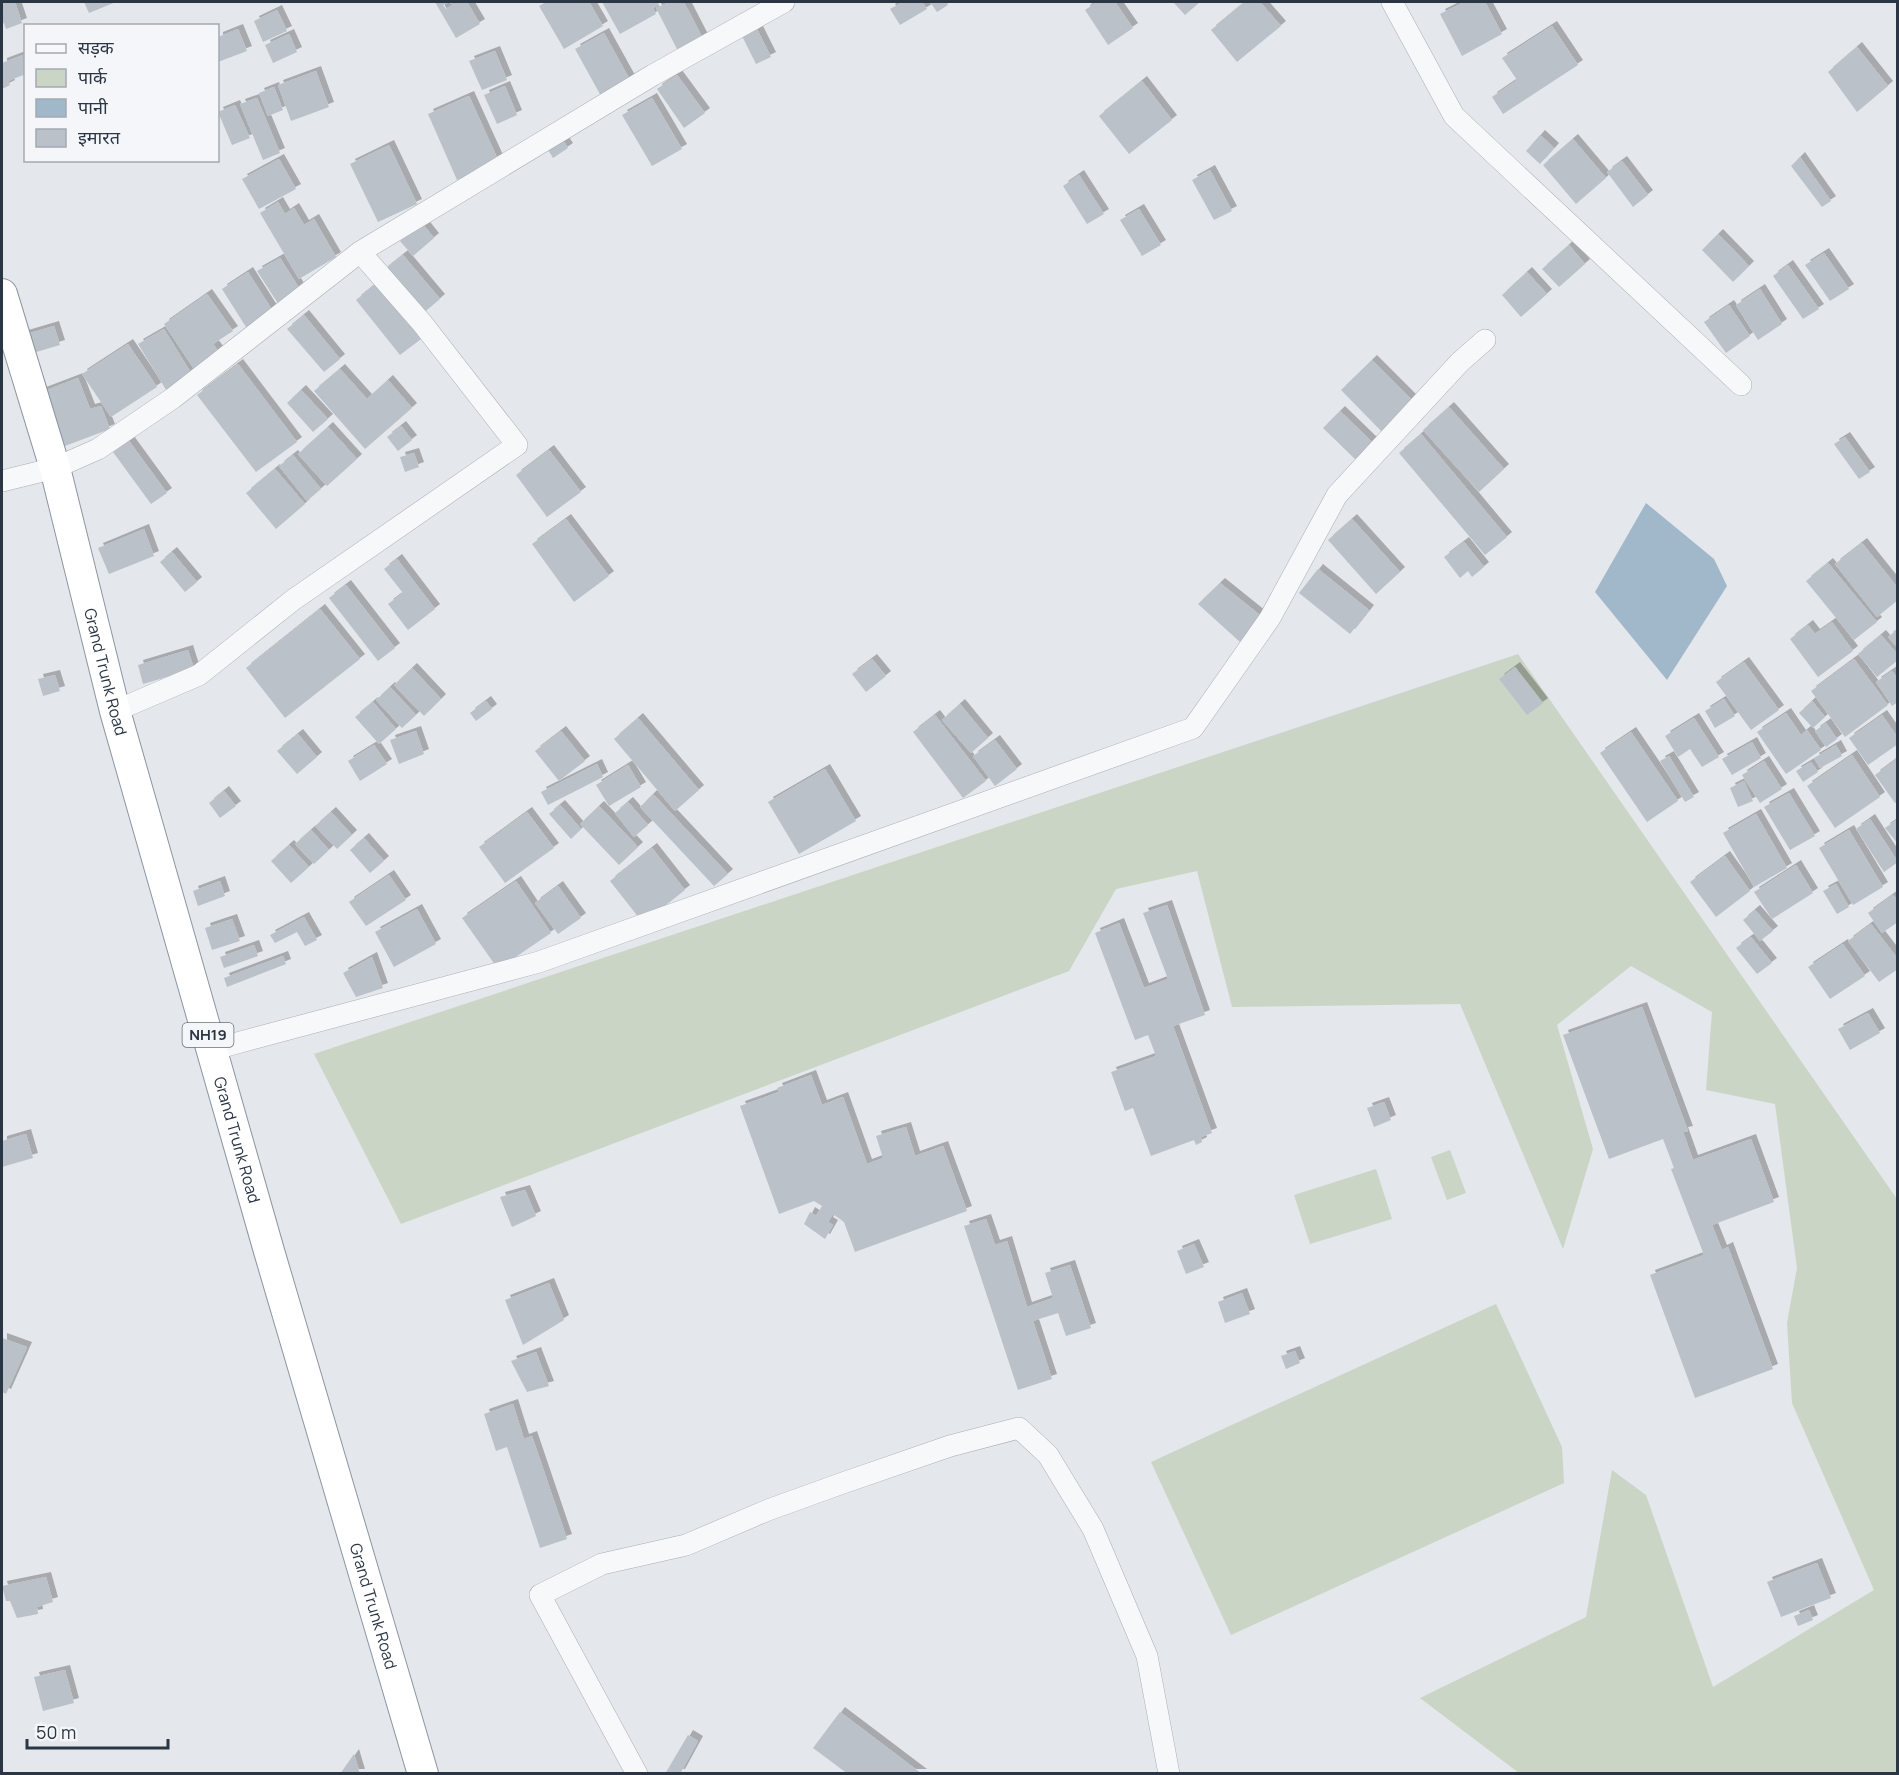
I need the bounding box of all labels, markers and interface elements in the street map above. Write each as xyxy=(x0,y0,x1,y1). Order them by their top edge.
legend xyxy=(24,24,219,162)
text: सड़क xyxy=(78,35,115,59)
text: पार्क xyxy=(78,65,108,89)
text: पानी xyxy=(78,95,108,119)
text: इमारत xyxy=(78,125,121,149)
street label: Grand Trunk Road xyxy=(79,606,132,738)
road number: NH19 xyxy=(182,1023,234,1047)
street label: Grand Trunk Road xyxy=(209,1074,266,1205)
street label: Grand Trunk Road xyxy=(345,1541,403,1672)
scale bar xyxy=(27,1712,168,1750)
text: 50 m xyxy=(36,1720,76,1744)

